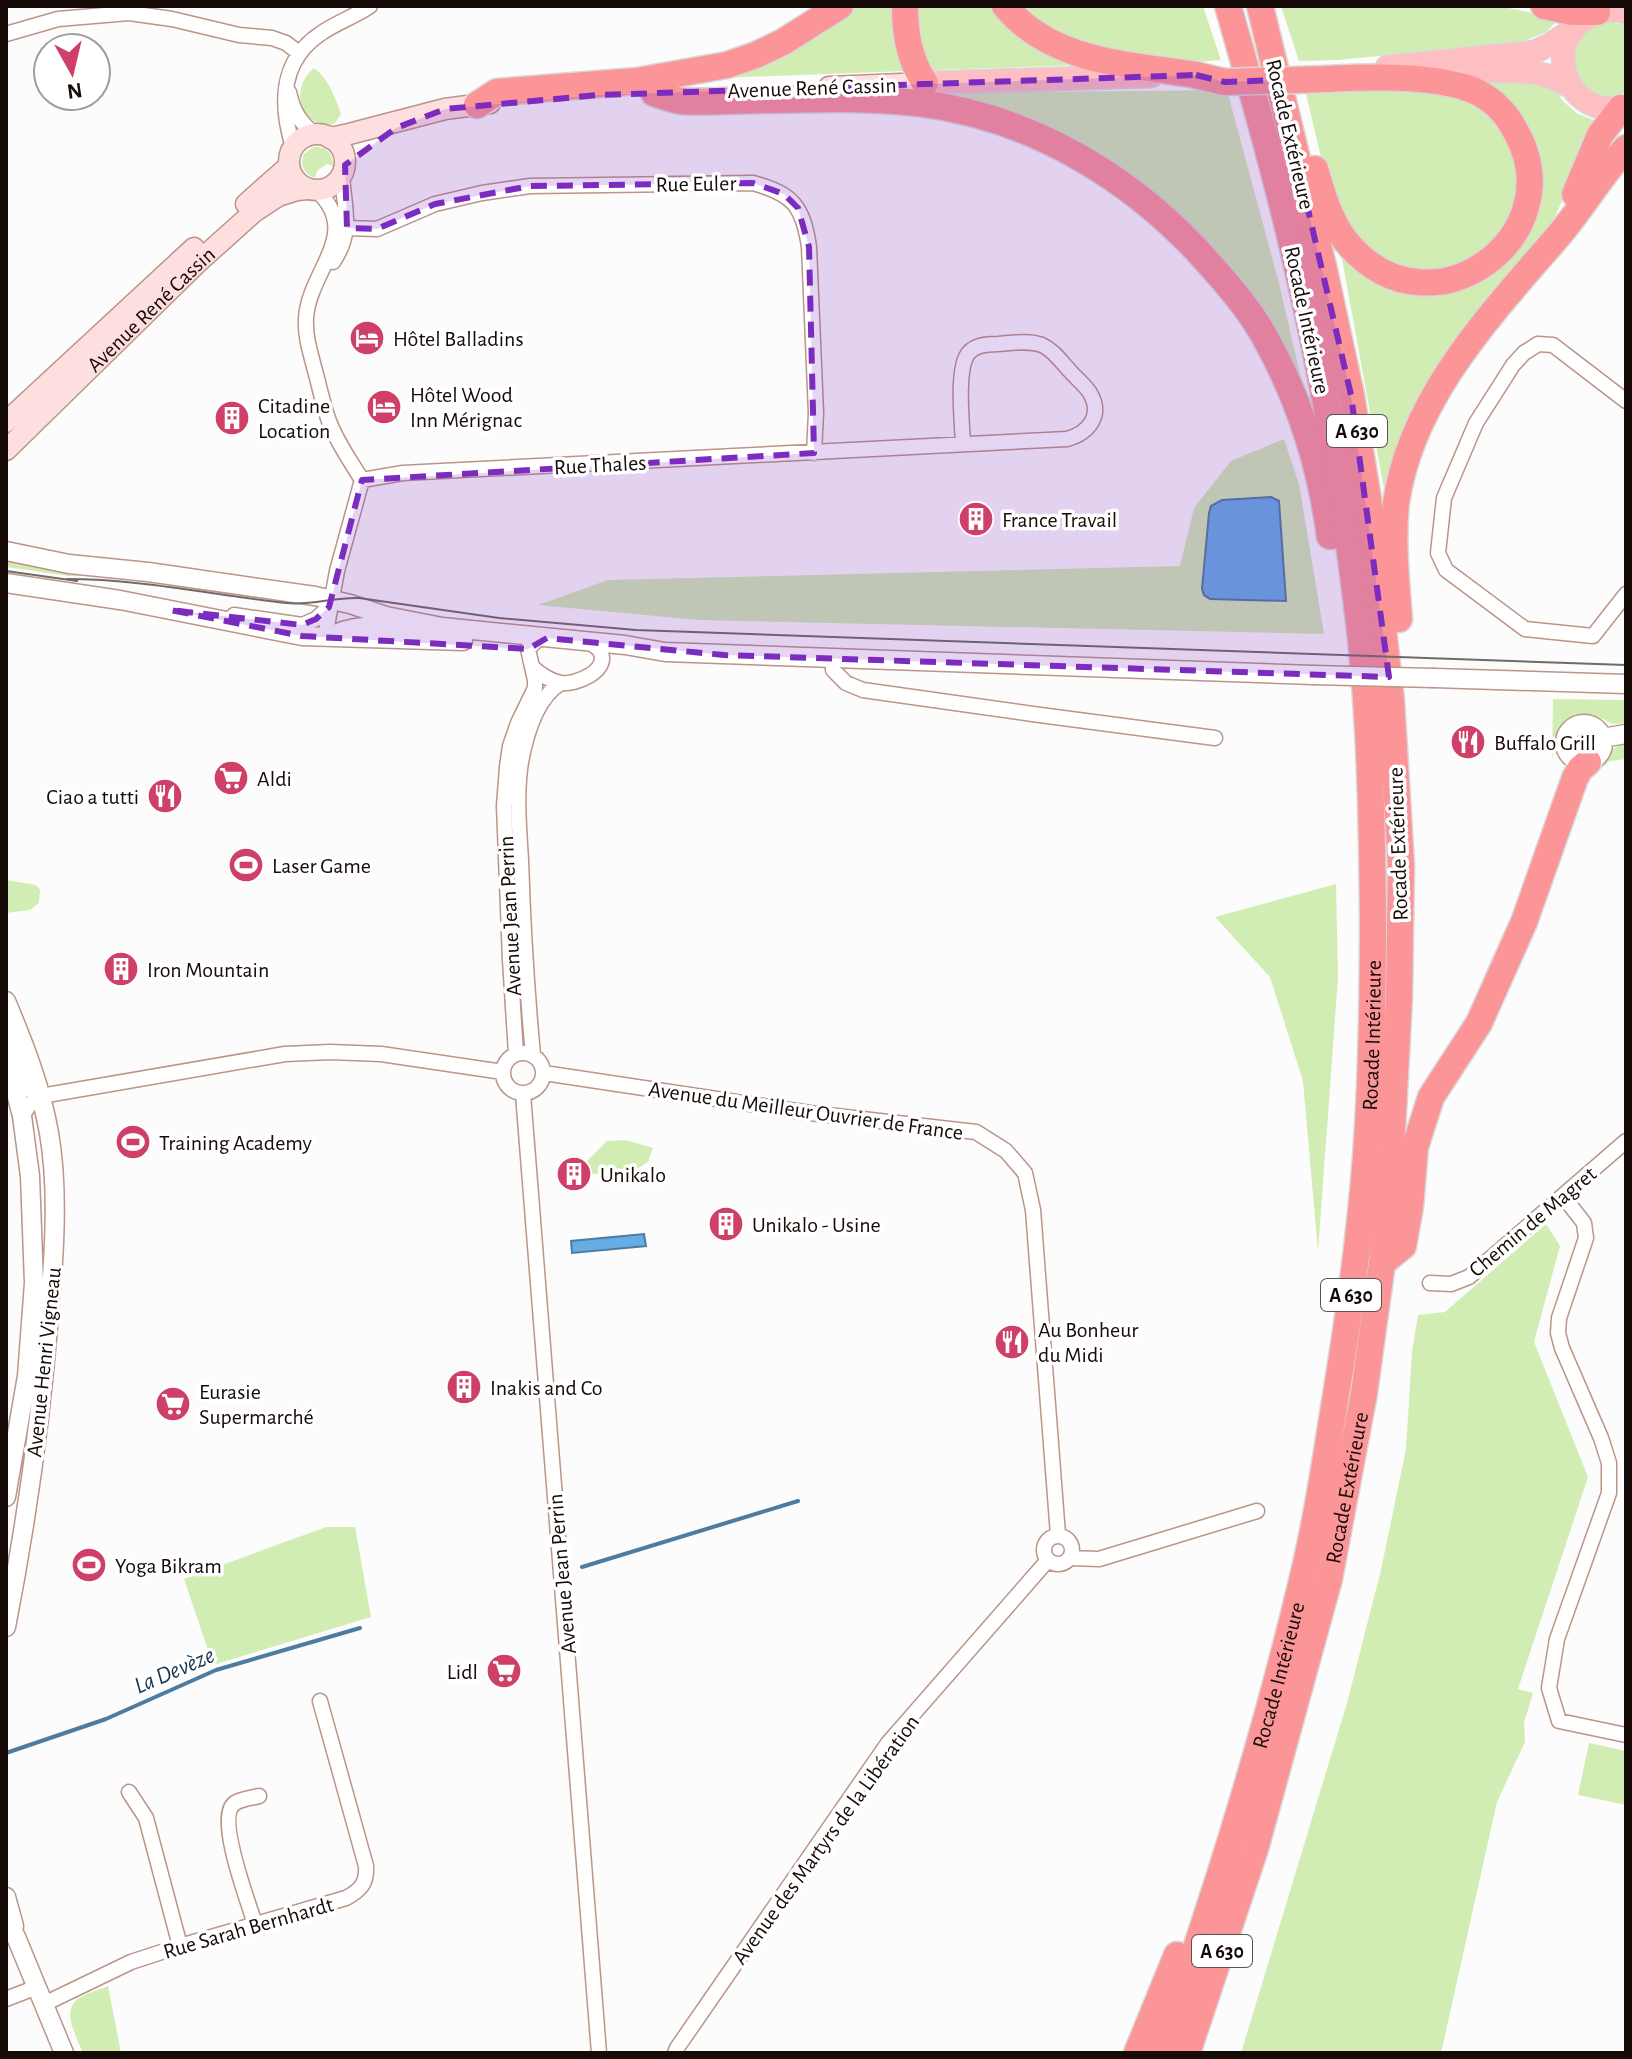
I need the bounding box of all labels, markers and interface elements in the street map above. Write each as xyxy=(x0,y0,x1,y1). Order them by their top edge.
north arrow xyxy=(32,32,112,112)
street label: Rocade Extérieure xyxy=(1262,57,1318,212)
street label: Avenue René Cassin xyxy=(727,74,897,102)
text: N xyxy=(66,79,84,103)
street label: Rue Euler xyxy=(655,172,737,196)
street label: Avenue René Cassin xyxy=(83,243,219,376)
street label: Rocade Intérieure xyxy=(1281,244,1333,396)
hotel icon: Hôtel Balladins xyxy=(348,319,386,357)
place label: Hôtel Balladins xyxy=(393,328,524,350)
place label: Hôtel Wood Inn Mérignac xyxy=(410,384,522,431)
hotel icon: Hôtel Wood Inn Mérignac xyxy=(365,388,403,426)
place label: Citadine Location xyxy=(258,395,330,442)
building icon: Citadine Location xyxy=(213,399,251,437)
road number: A 630 xyxy=(1327,415,1387,447)
street label: Rue Thales xyxy=(553,452,647,478)
building icon: France Travail xyxy=(957,500,995,538)
place label: France Travail xyxy=(1002,509,1117,531)
restaurant icon: Buffalo Grill xyxy=(1449,723,1487,761)
place label: Buffalo Grill xyxy=(1494,732,1596,754)
supermarket icon: Aldi xyxy=(212,759,250,797)
street label: Rocade Extérieure xyxy=(1384,767,1412,921)
place label: Aldi xyxy=(257,768,292,790)
restaurant icon: Ciao a tutti xyxy=(146,777,184,815)
place label: Ciao a tutti xyxy=(46,786,139,808)
street label: Avenue Jean Perrin xyxy=(495,835,525,997)
sports icon: Laser Game xyxy=(227,846,265,884)
place label: Laser Game xyxy=(272,855,371,877)
building icon: Iron Mountain xyxy=(102,950,140,988)
place label: Iron Mountain xyxy=(147,959,269,981)
street label: Rocade Intérieure xyxy=(1359,960,1385,1111)
street label: Avenue du Meilleur Ouvrier de France xyxy=(647,1078,965,1144)
sports icon: Training Academy xyxy=(114,1123,152,1161)
place label: Training Academy xyxy=(159,1132,313,1154)
building icon: Unikalo xyxy=(555,1155,593,1193)
street label: Chemin de Magret xyxy=(1465,1162,1600,1281)
place label: Unikalo xyxy=(600,1164,666,1186)
building icon: Unikalo - Usine xyxy=(707,1205,745,1243)
place label: Unikalo - Usine xyxy=(752,1214,881,1236)
street label: Avenue Henri Vigneau xyxy=(23,1266,65,1458)
road number: A 630 xyxy=(1321,1279,1381,1311)
place label: Au Bonheur du Midi xyxy=(1038,1319,1138,1366)
restaurant icon: Au Bonheur du Midi xyxy=(993,1323,1031,1361)
building icon: Inakis and Co xyxy=(445,1368,483,1406)
place label: Inakis and Co xyxy=(490,1377,602,1399)
place label: Eurasie Supermarché xyxy=(199,1381,314,1428)
supermarket icon: Eurasie Supermarché xyxy=(154,1385,192,1423)
street label: Rocade Extérieure xyxy=(1322,1410,1372,1565)
street label: Avenue Jean Perrin xyxy=(544,1493,580,1655)
sports icon: Yoga Bikram xyxy=(70,1546,108,1584)
place label: Yoga Bikram xyxy=(115,1555,222,1577)
street label: Rocade Intérieure xyxy=(1249,1600,1309,1751)
water label: La Devèze xyxy=(131,1643,218,1699)
supermarket icon: Lidl xyxy=(485,1652,523,1690)
place label: Lidl xyxy=(447,1661,478,1683)
street label: Avenue des Martyrs de la Libération xyxy=(728,1711,924,1968)
street label: Rue Sarah Bernhardt xyxy=(161,1893,336,1963)
road number: A 630 xyxy=(1192,1935,1252,1967)

